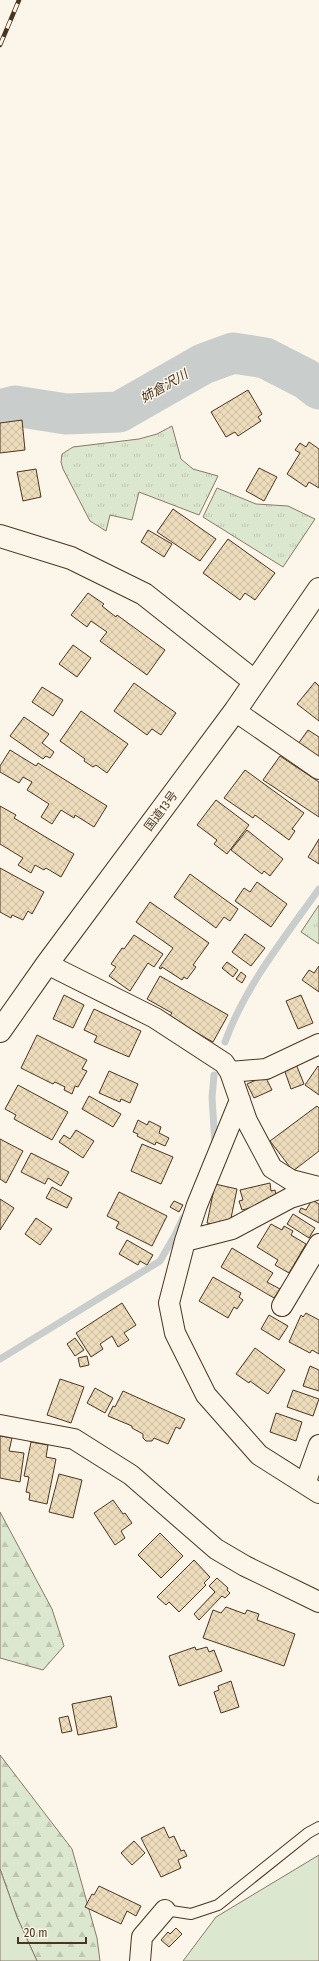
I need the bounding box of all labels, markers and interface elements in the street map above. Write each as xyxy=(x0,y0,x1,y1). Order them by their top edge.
water label: 姉倉沢川 xyxy=(138,366,192,405)
street label: 国道13号 xyxy=(142,788,180,834)
scale bar xyxy=(18,1919,86,1945)
text: 20 m xyxy=(24,1926,48,1940)

